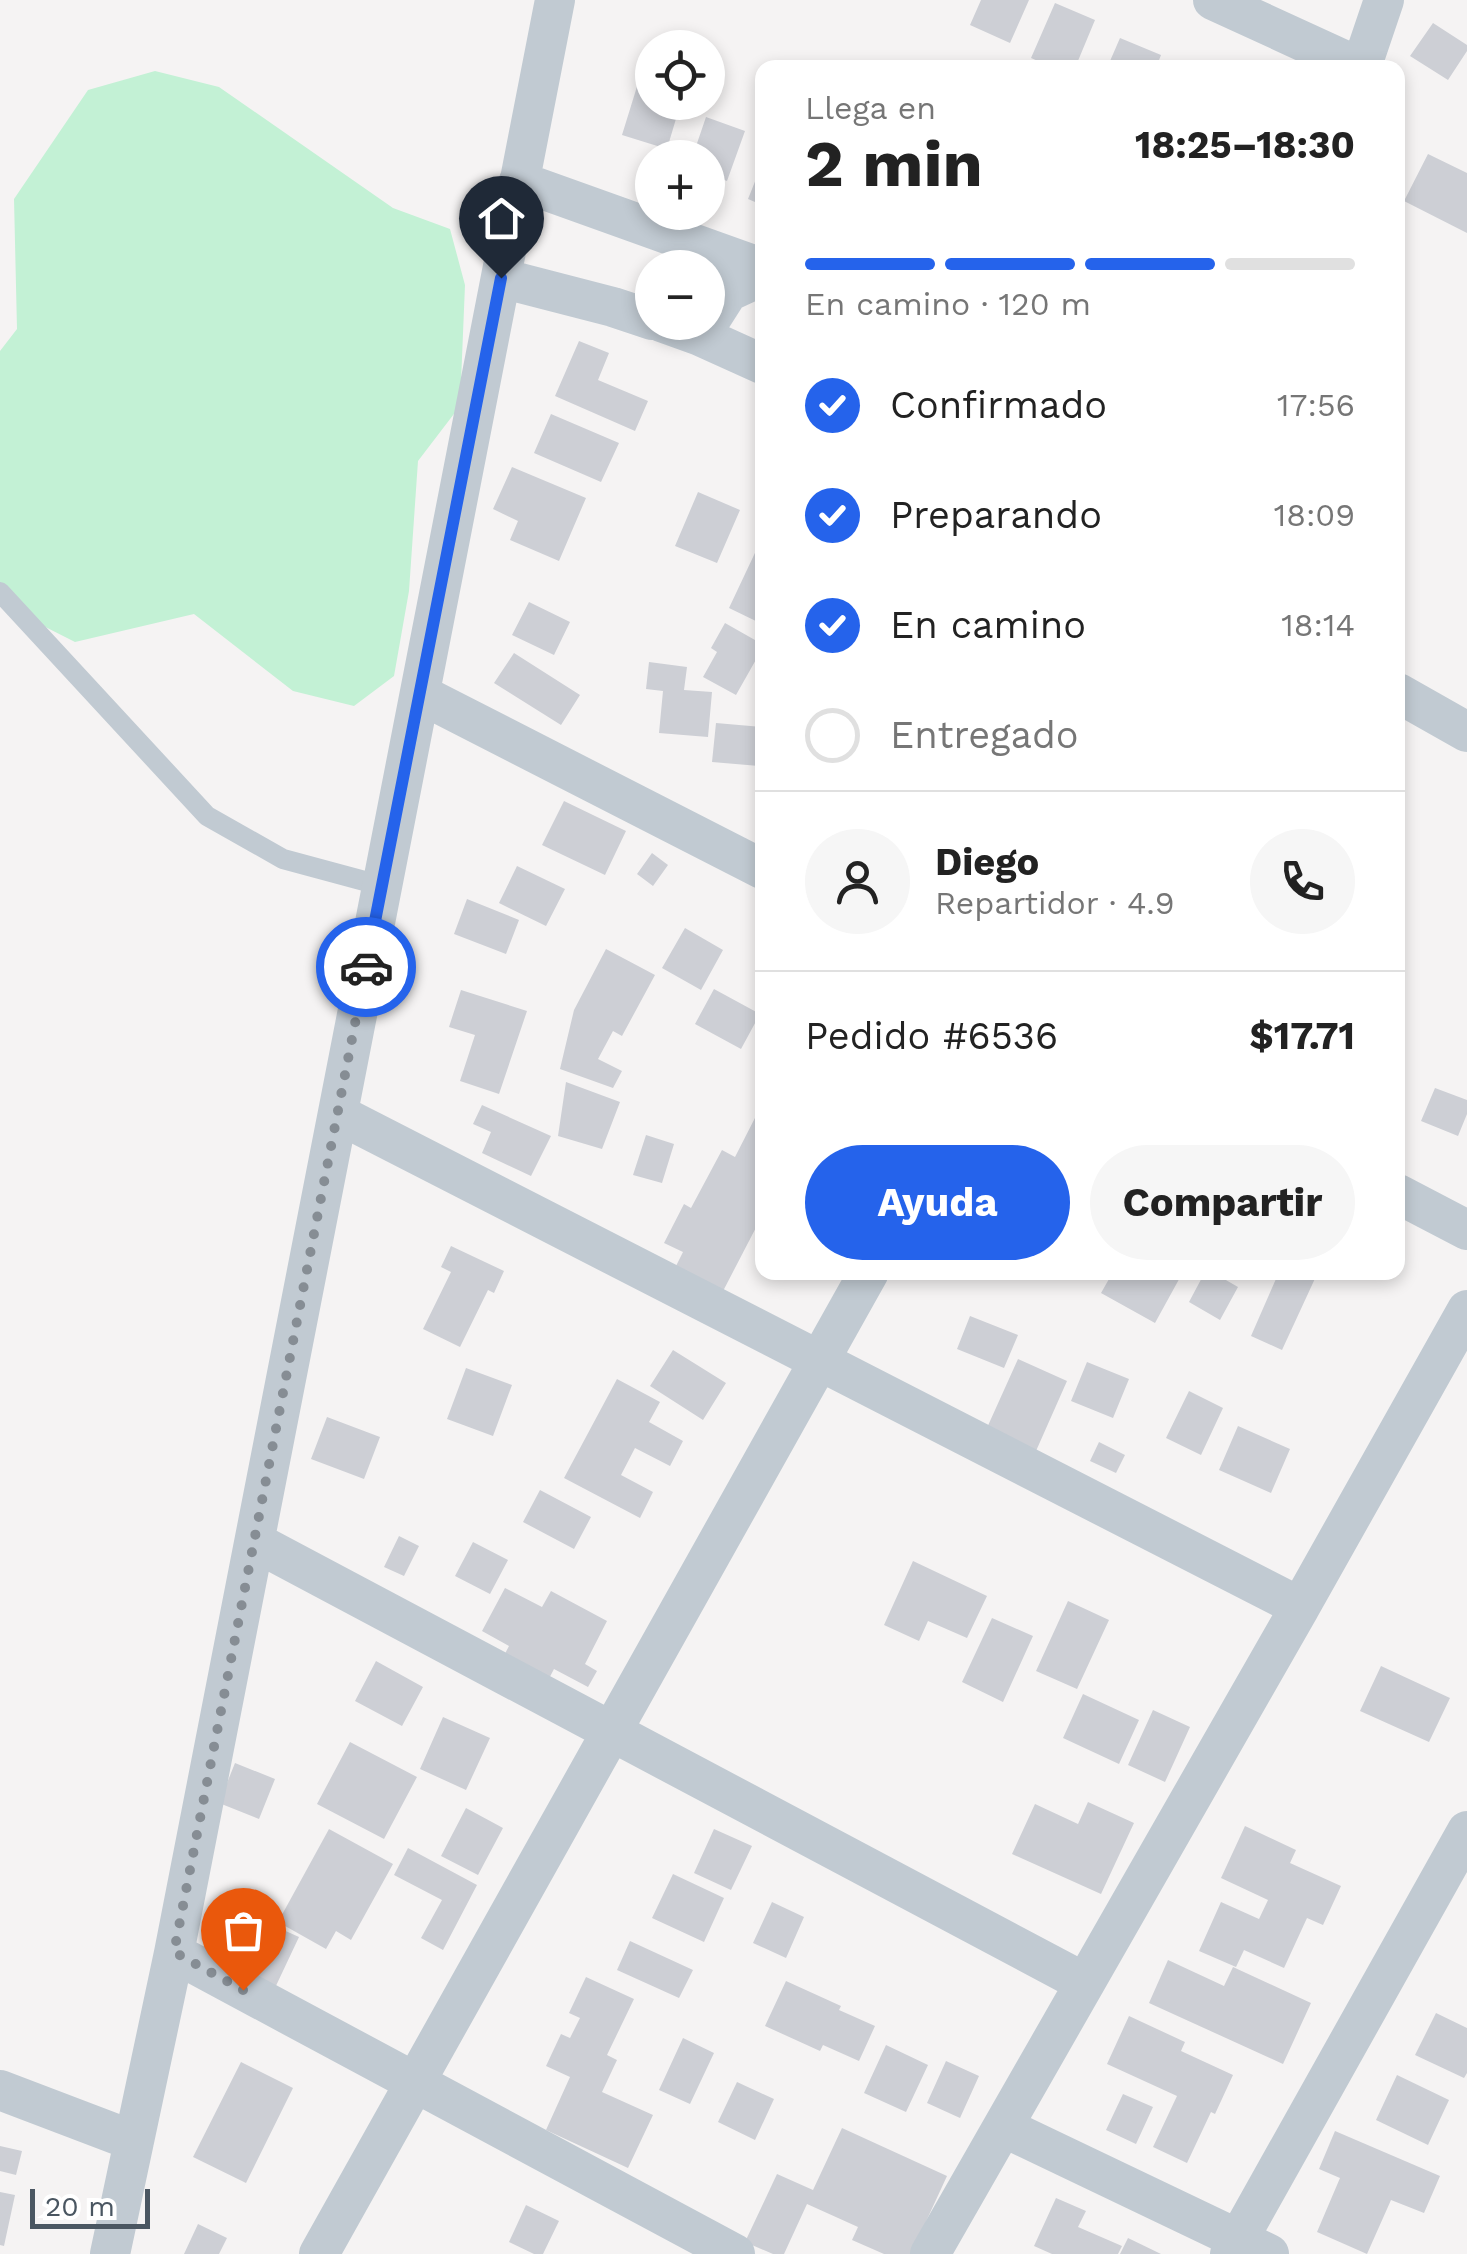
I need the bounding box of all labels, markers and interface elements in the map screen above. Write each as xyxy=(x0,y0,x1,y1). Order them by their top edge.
map controls xyxy=(635,30,725,340)
button: locate xyxy=(635,30,725,120)
text: Llega en xyxy=(805,89,936,127)
text: 18:25–18:30 xyxy=(1135,123,1355,167)
text: 2 min xyxy=(805,126,983,202)
button: + xyxy=(635,140,725,230)
pin xyxy=(459,176,544,279)
icon: home xyxy=(474,191,529,246)
button: − xyxy=(635,250,725,340)
text: En camino · 120 m xyxy=(805,285,1091,323)
icon: check xyxy=(805,378,860,433)
text: Confirmado xyxy=(890,383,1107,427)
text: 17:56 xyxy=(1277,386,1355,424)
icon: check xyxy=(805,488,860,543)
text: Preparando xyxy=(890,493,1102,537)
text: 18:09 xyxy=(1274,496,1355,534)
icon: check xyxy=(805,598,860,653)
text: En camino xyxy=(890,603,1086,647)
text: 18:14 xyxy=(1281,606,1355,644)
text: Entregado xyxy=(890,713,1079,757)
button: person xyxy=(805,829,910,934)
button: phone xyxy=(1250,829,1355,934)
text: Diego xyxy=(935,840,1039,884)
text: Repartidor · 4.9 xyxy=(935,884,1175,922)
courier xyxy=(316,917,416,1017)
icon: car xyxy=(339,940,394,995)
text: Pedido #6536 xyxy=(805,1014,1058,1058)
text: $17.71 xyxy=(1249,1014,1355,1058)
button: Ayuda xyxy=(805,1145,1070,1260)
button: Compartir xyxy=(1090,1145,1355,1260)
pin xyxy=(201,1888,286,1991)
icon: bag xyxy=(216,1903,271,1958)
scale bar xyxy=(30,2184,150,2228)
text: 20 m xyxy=(45,2190,115,2223)

